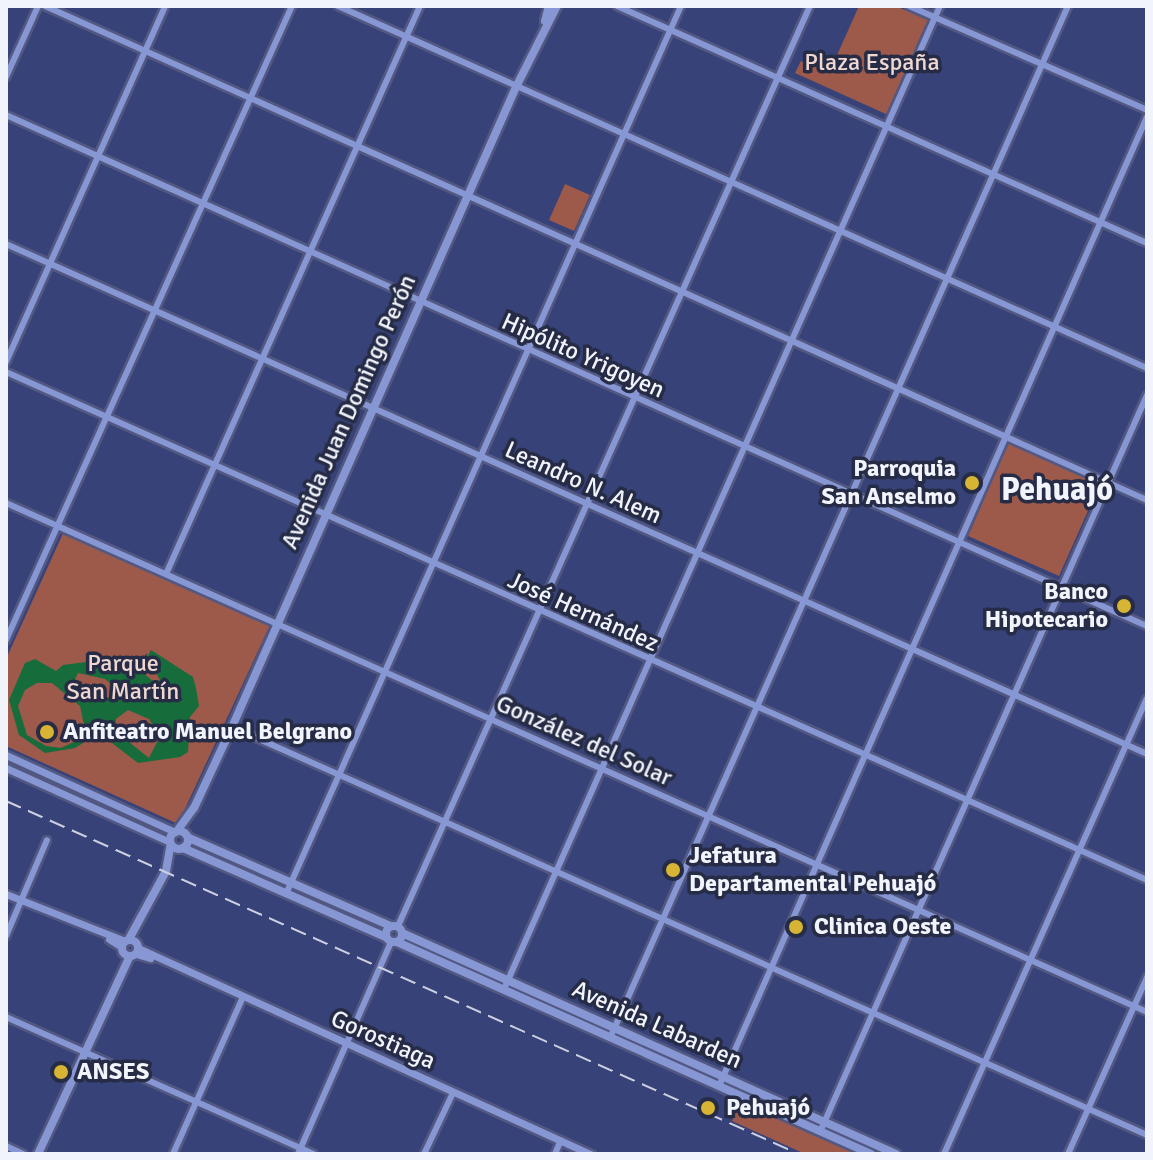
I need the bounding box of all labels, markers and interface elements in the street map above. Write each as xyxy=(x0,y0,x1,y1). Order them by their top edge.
park label: Plaza España xyxy=(804,49,940,77)
street label: Avenida Juan Domingo Perón xyxy=(275,270,423,554)
street label: Hipólito Yrigoyen xyxy=(497,307,669,405)
street label: Leandro N. Alem xyxy=(500,436,666,530)
place label: Parroquia San Anselmo xyxy=(821,455,956,511)
district label: Pehuajó xyxy=(1001,471,1113,509)
marker: Parroquia San Anselmo xyxy=(963,474,981,492)
street label: José Hernández xyxy=(503,566,663,658)
place label: Banco Hipotecario xyxy=(985,578,1108,634)
marker: Banco Hipotecario xyxy=(1115,597,1133,615)
park label: Parque San Martín xyxy=(67,650,179,706)
street label: González del Solar xyxy=(492,689,676,793)
place label: Anfiteatro Manuel Belgrano xyxy=(63,718,352,746)
marker: Anfiteatro Manuel Belgrano xyxy=(38,723,56,741)
place label: Jefatura Departamental Pehuajó xyxy=(689,842,936,898)
marker: Jefatura Departamental Pehuajó xyxy=(664,861,682,879)
place label: Clinica Oeste xyxy=(814,913,952,941)
marker: Clinica Oeste xyxy=(785,916,807,938)
street label: Avenida Labarden xyxy=(568,975,746,1075)
street label: Gorostiaga xyxy=(326,1004,440,1076)
place label: ANSES xyxy=(77,1058,149,1086)
marker: ANSES xyxy=(52,1063,70,1081)
place label: Pehuajó xyxy=(726,1094,810,1122)
marker: Pehuajó xyxy=(697,1097,719,1119)

